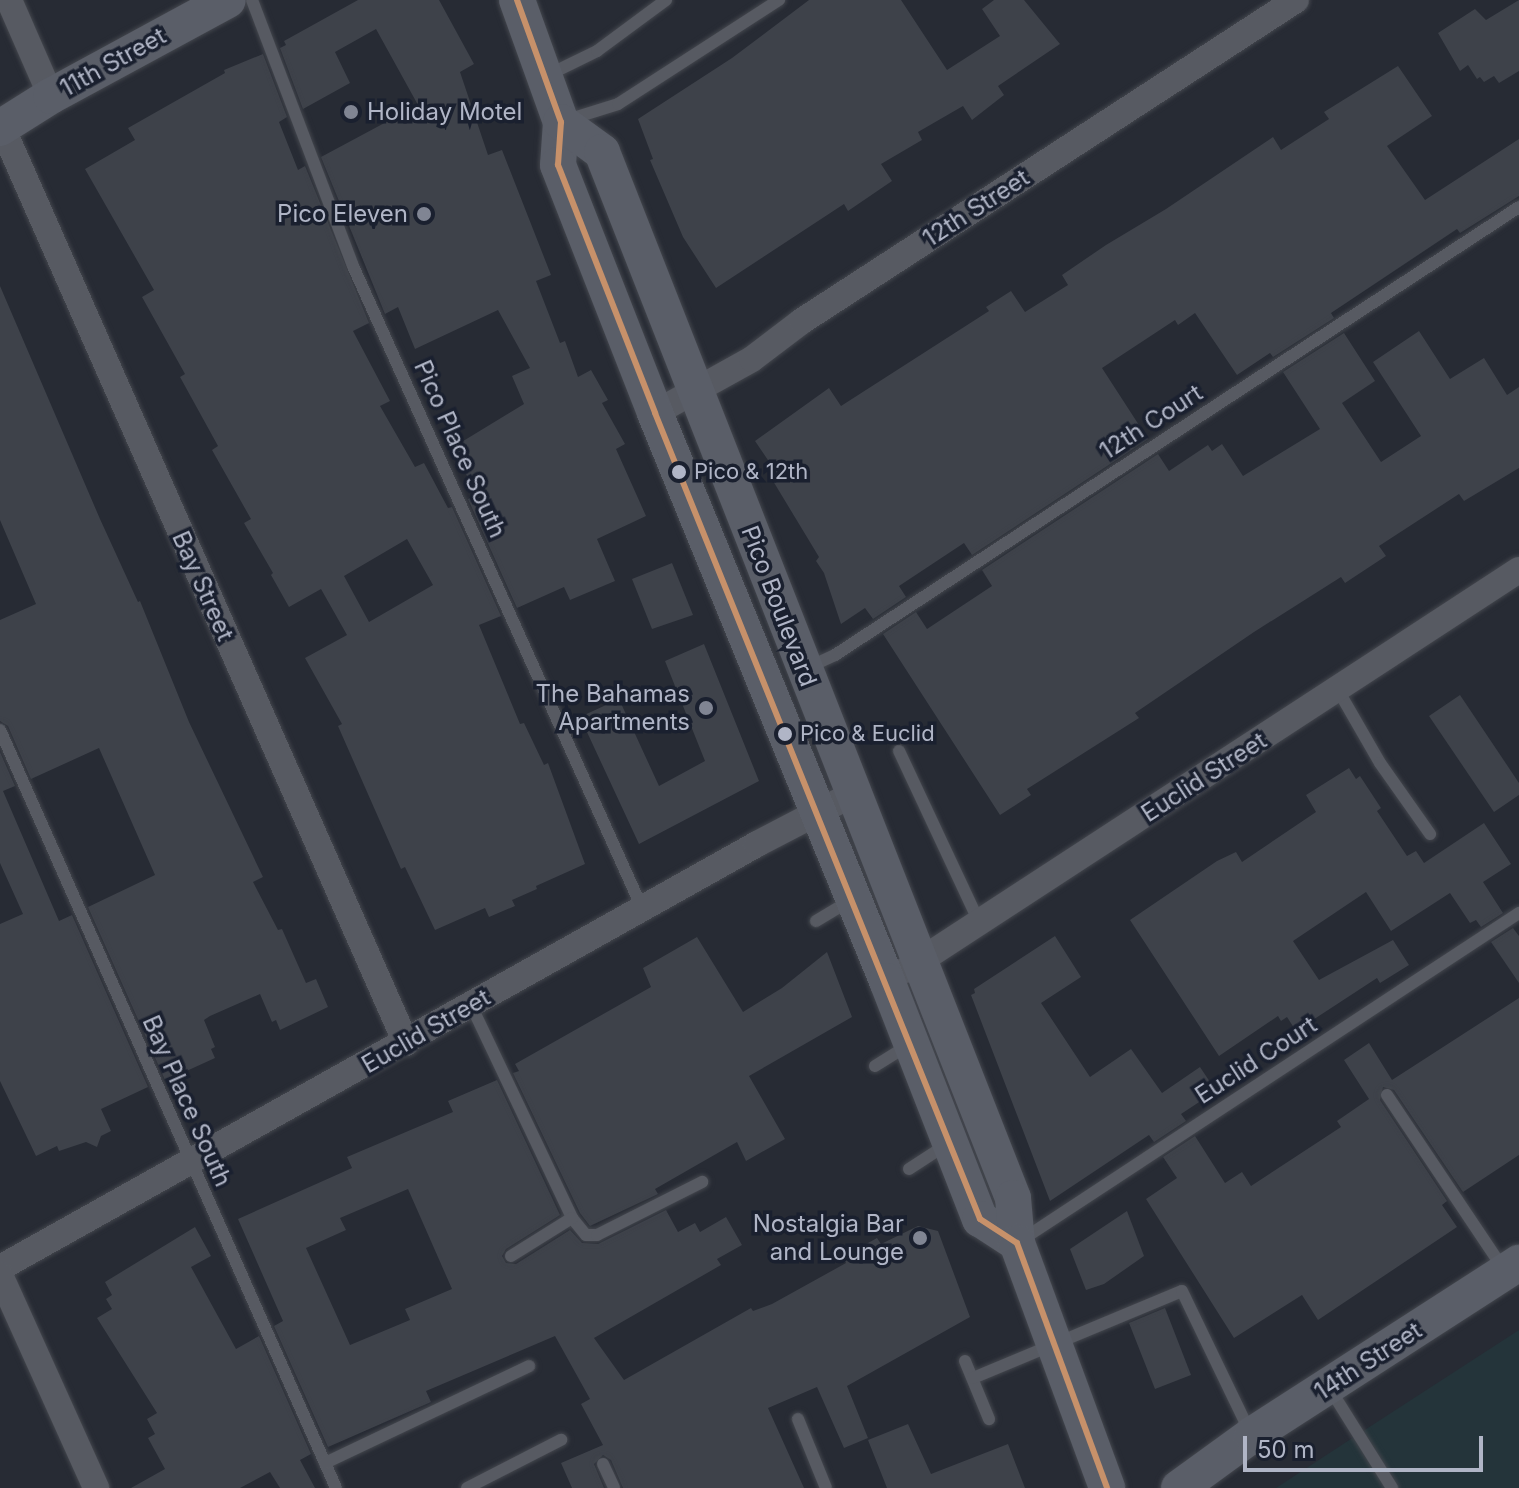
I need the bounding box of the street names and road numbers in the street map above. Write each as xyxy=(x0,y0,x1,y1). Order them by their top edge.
street label: 11th Street xyxy=(55,21,171,103)
street label: 12th Street xyxy=(917,163,1035,253)
street label: Pico Place South xyxy=(408,356,512,542)
street label: 12th Court xyxy=(1094,378,1208,466)
street label: Pico Boulevard xyxy=(735,522,823,690)
street label: Bay Street xyxy=(166,527,240,645)
street label: Euclid Street xyxy=(1136,726,1272,828)
street label: Euclid Street xyxy=(357,983,495,1079)
street label: Euclid Court xyxy=(1190,1010,1322,1110)
street label: Bay Place South xyxy=(136,1011,238,1191)
street label: 14th Street xyxy=(1309,1316,1427,1406)

